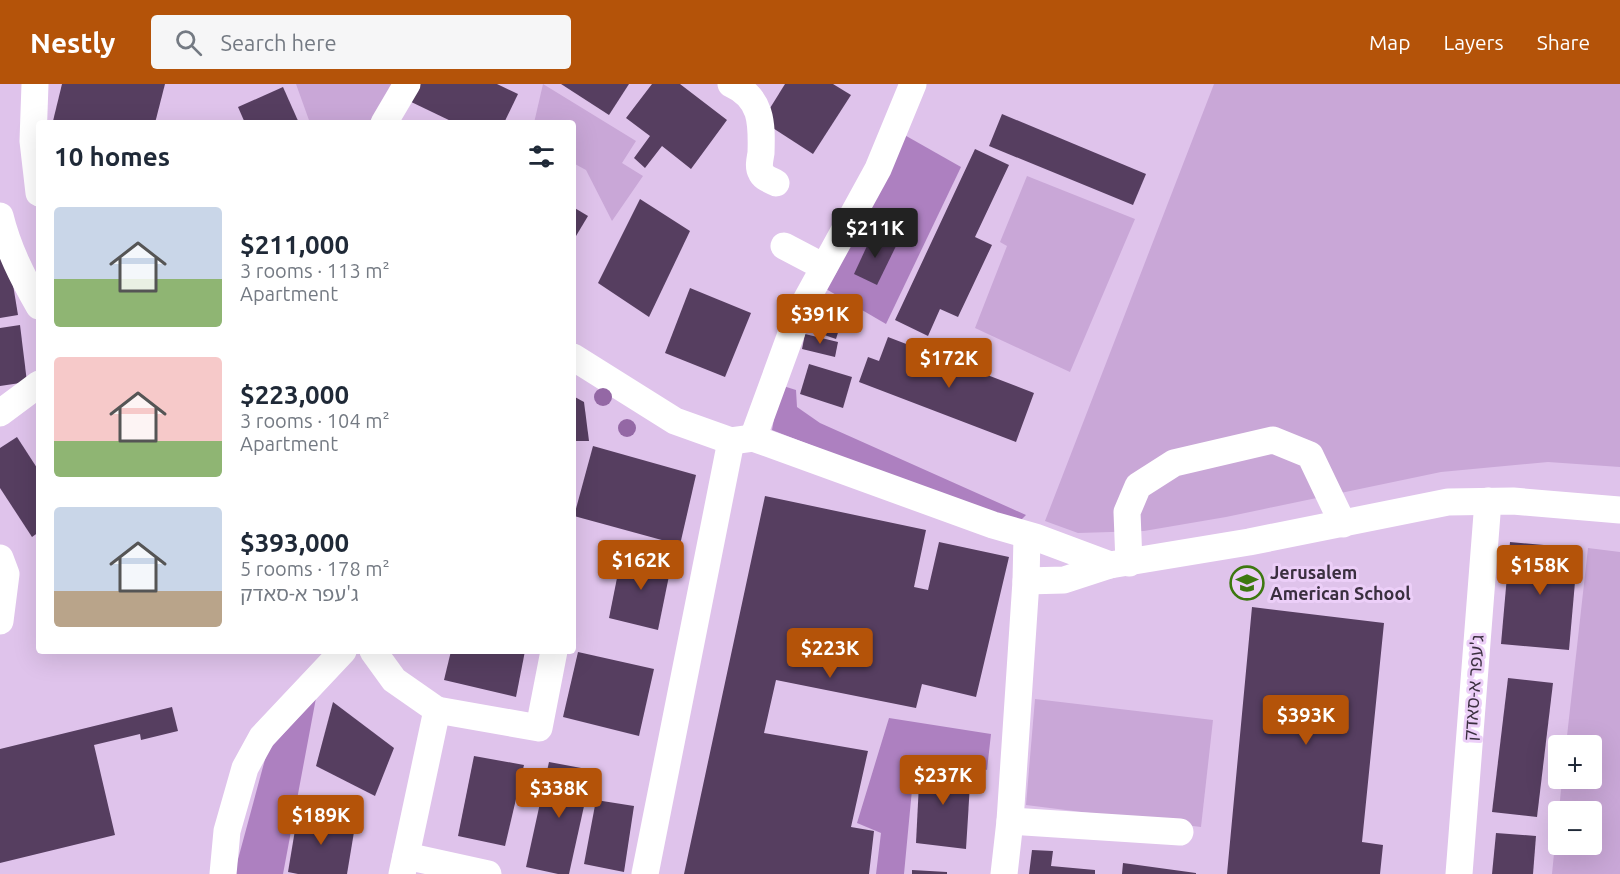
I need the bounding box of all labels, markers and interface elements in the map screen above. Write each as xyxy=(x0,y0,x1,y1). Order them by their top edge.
search box xyxy=(151,15,571,69)
icon: search xyxy=(172,26,205,59)
text: Nestly xyxy=(30,27,115,58)
text: Search here xyxy=(220,30,337,55)
text: Map xyxy=(1369,30,1410,54)
text: Layers xyxy=(1443,30,1504,54)
text: Share xyxy=(1537,30,1590,54)
icon: filters xyxy=(525,140,558,173)
text: 10 homes xyxy=(54,142,170,171)
pin: $211K xyxy=(833,208,917,259)
text: $211K xyxy=(846,216,904,239)
text: $211,000 xyxy=(240,230,349,259)
icon: home xyxy=(102,231,174,303)
text: 3 rooms · 113 m² xyxy=(240,259,390,282)
text: Apartment xyxy=(240,282,338,305)
pin: $391K xyxy=(778,294,862,345)
text: $391K xyxy=(791,302,849,325)
pin: $172K xyxy=(907,338,991,389)
text: $172K xyxy=(920,346,978,369)
text: $223,000 xyxy=(240,380,349,409)
icon: home xyxy=(102,381,174,453)
text: 3 rooms · 104 m² xyxy=(240,409,390,432)
text: Apartment xyxy=(240,432,338,455)
text: $393,000 xyxy=(240,528,349,557)
icon: home xyxy=(102,531,174,603)
pin: $162K xyxy=(599,540,683,591)
pin: $158K xyxy=(1498,545,1582,596)
text: $162K xyxy=(612,548,670,571)
text: $158K xyxy=(1511,553,1569,576)
text: 5 rooms · 178 m² xyxy=(240,557,390,580)
place label: Jerusalem American School xyxy=(1270,562,1411,603)
school or university icon: Jerusalem American School xyxy=(1229,565,1265,601)
text: ג'עפר א-סאדק xyxy=(240,582,359,605)
pin: $223K xyxy=(788,628,872,679)
street label: ג'עפר א-סאדק xyxy=(1459,634,1487,742)
text: $223K xyxy=(801,636,859,659)
pin: $393K xyxy=(1264,695,1348,746)
text: $393K xyxy=(1277,703,1335,726)
map controls xyxy=(1548,735,1602,855)
button: + xyxy=(1548,735,1602,789)
pin: $237K xyxy=(901,755,985,806)
text: $237K xyxy=(914,763,972,786)
pin: $338K xyxy=(517,768,601,819)
text: $338K xyxy=(530,776,588,799)
pin: $189K xyxy=(279,795,363,846)
button: − xyxy=(1548,801,1602,855)
text: $189K xyxy=(292,803,350,826)

